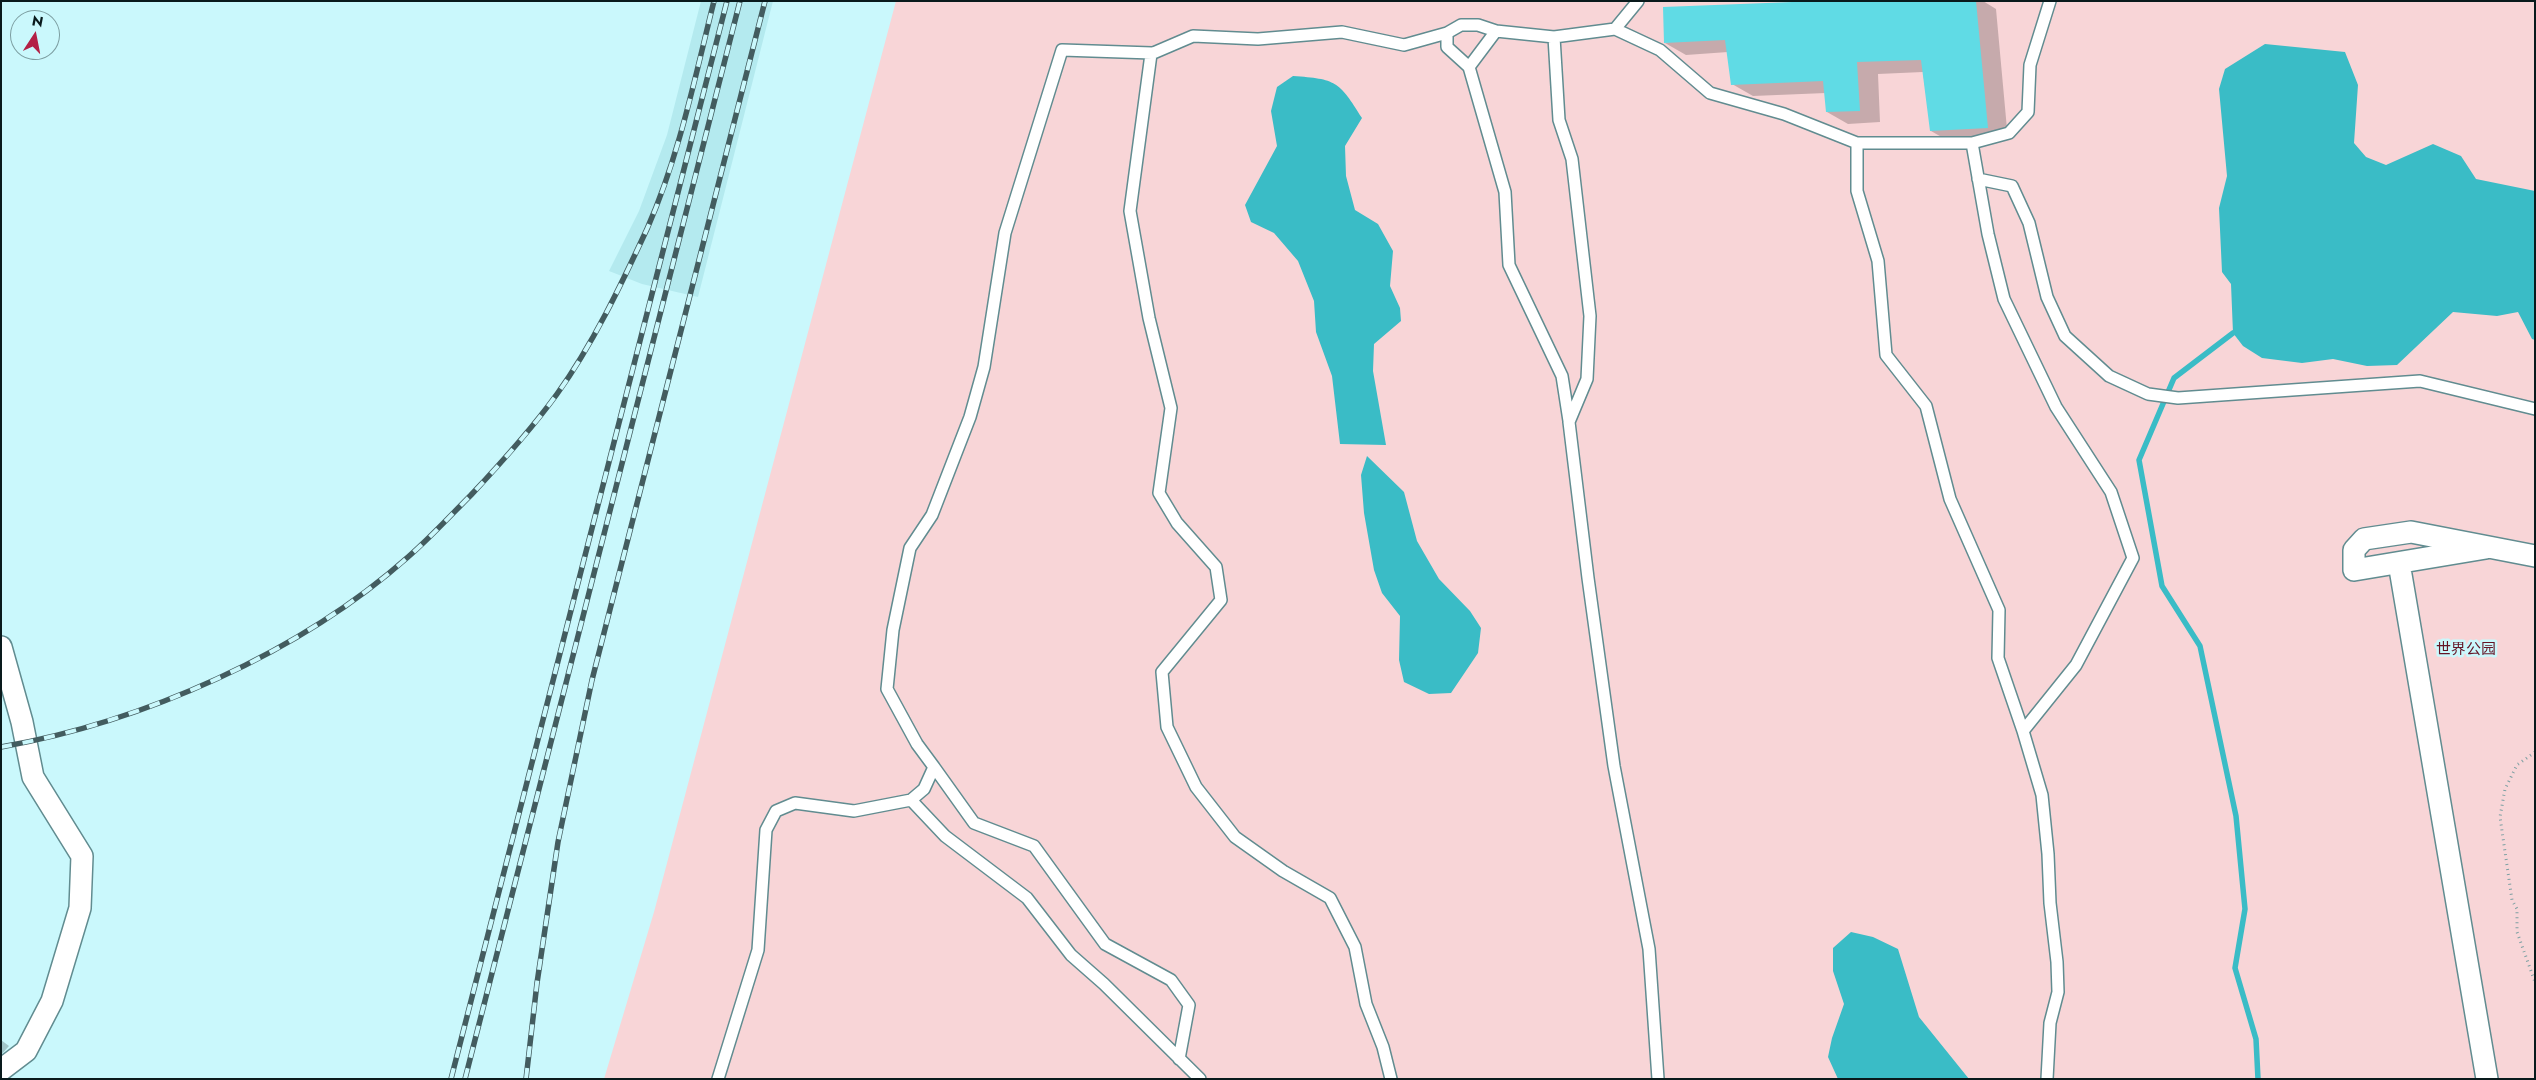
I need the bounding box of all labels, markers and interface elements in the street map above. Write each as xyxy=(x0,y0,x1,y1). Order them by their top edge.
north arrow xyxy=(10,10,60,60)
text: N xyxy=(30,10,45,32)
park label: 世界公园 xyxy=(2436,641,2496,659)

